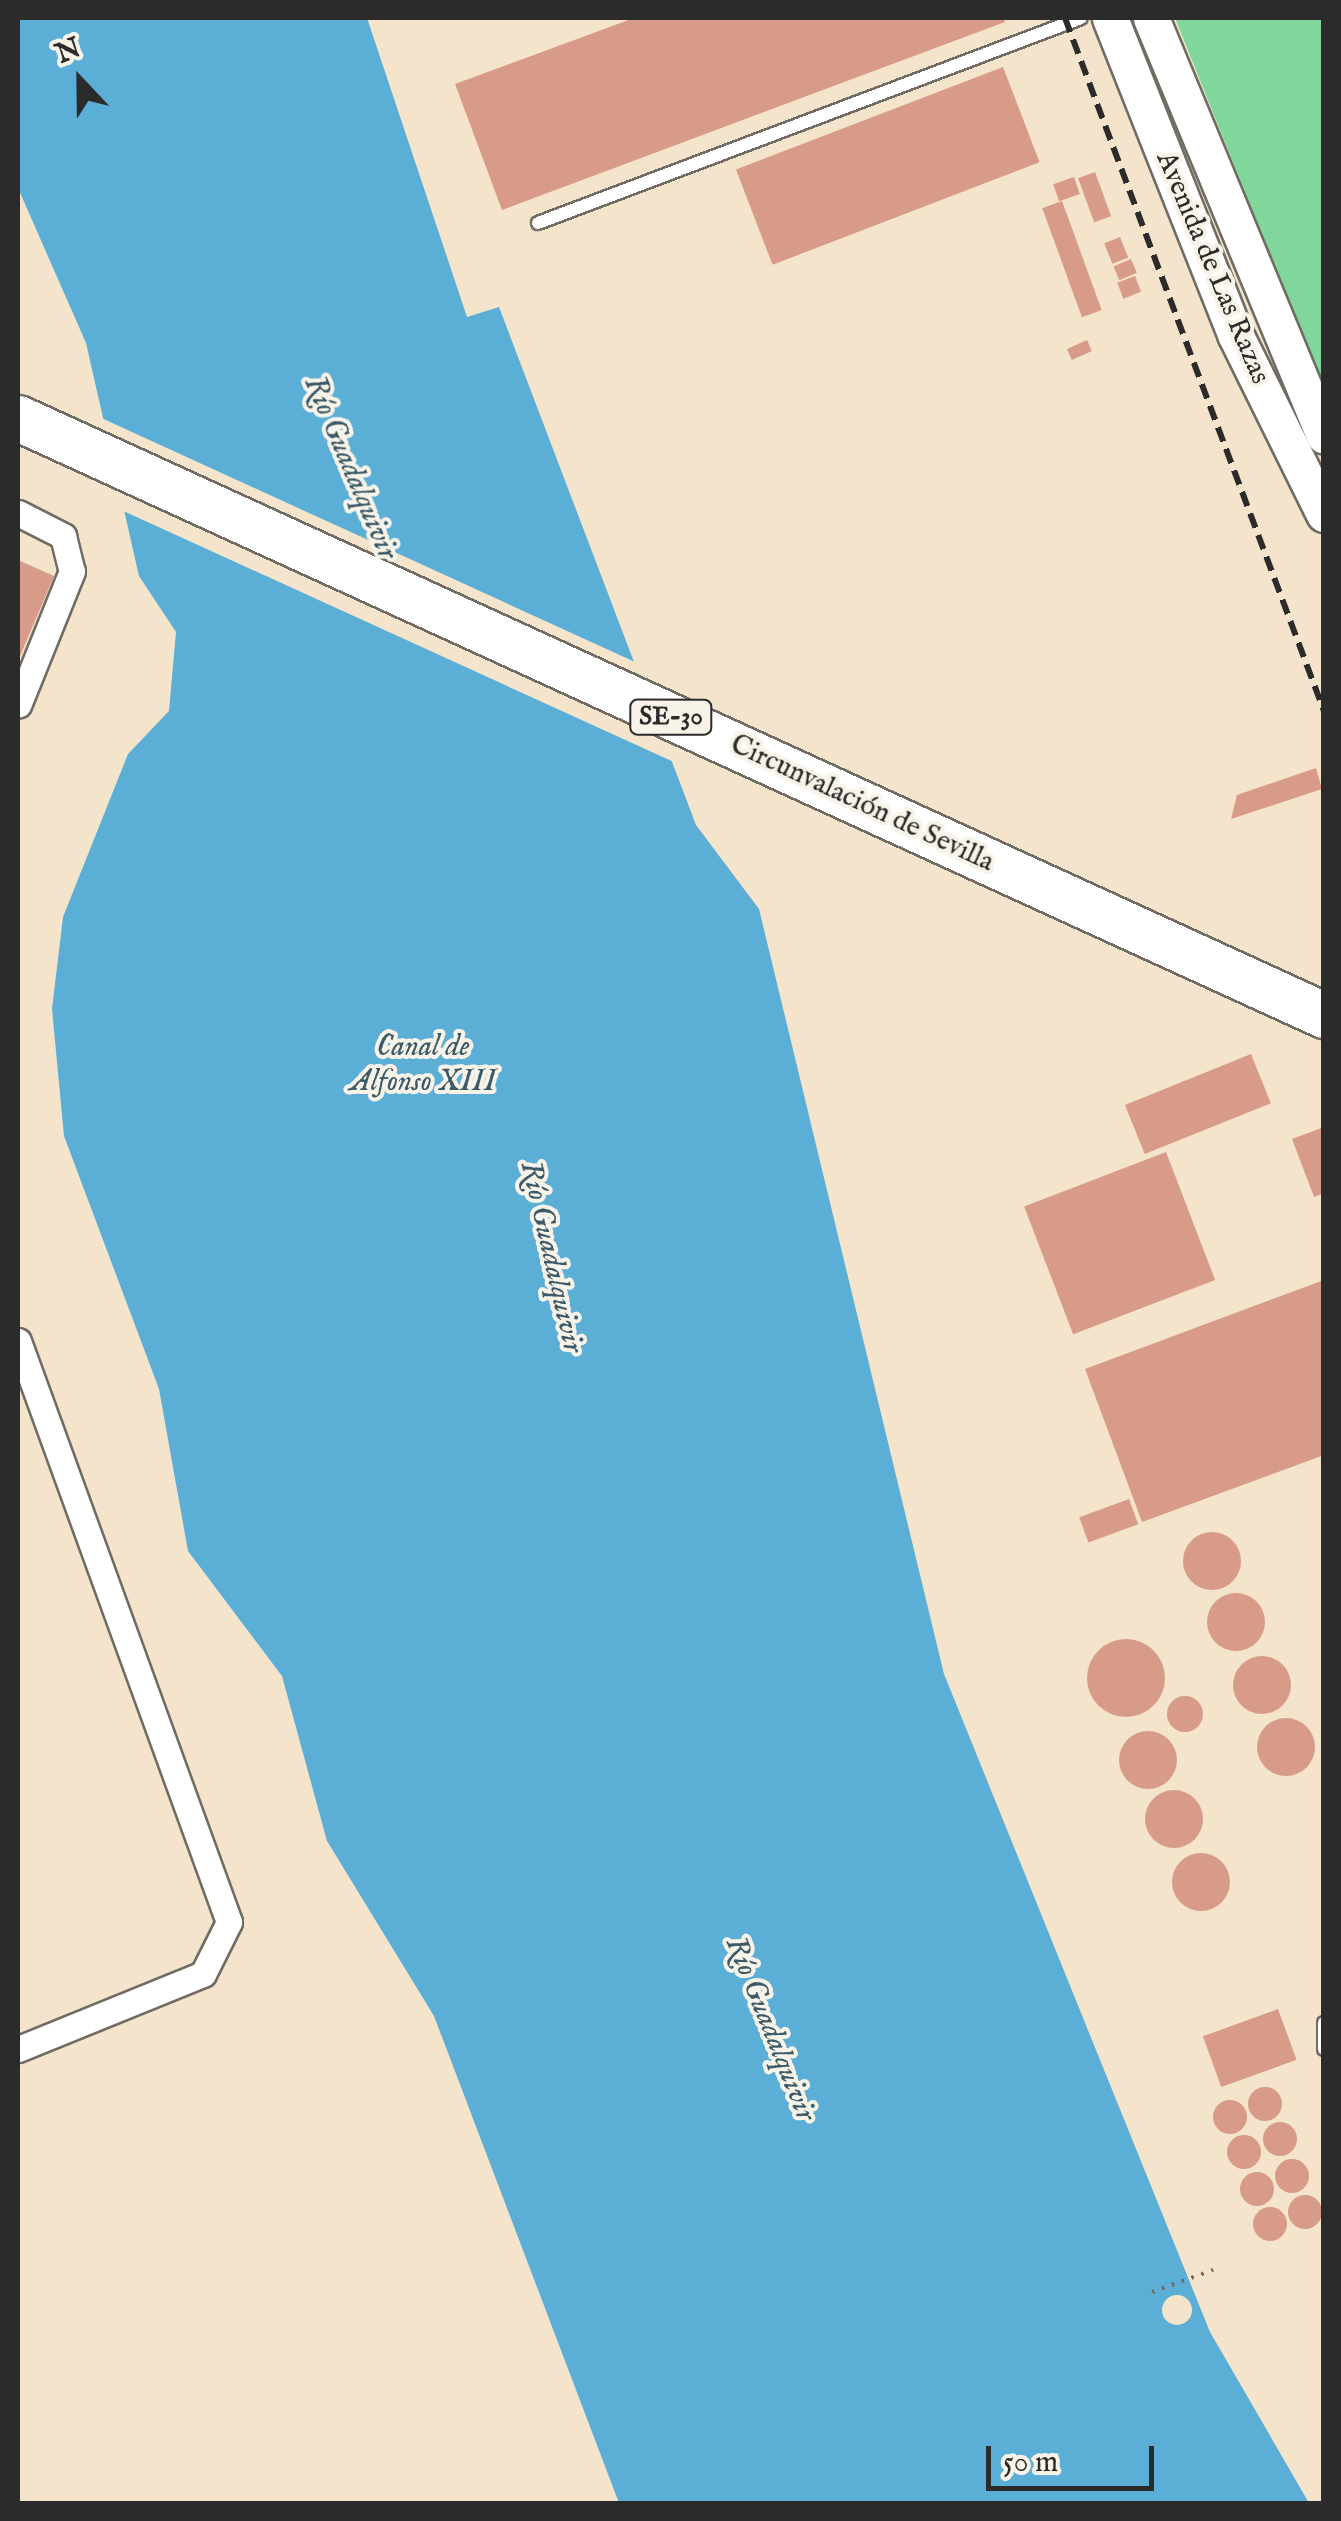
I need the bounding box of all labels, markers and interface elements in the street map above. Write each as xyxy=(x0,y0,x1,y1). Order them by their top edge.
north arrow xyxy=(30,30,130,130)
text: N xyxy=(51,31,86,72)
street label: Avenida de Las Razas xyxy=(1148,147,1276,389)
water label: Río Guadalquivir xyxy=(295,371,405,565)
road number: SE-30 xyxy=(628,697,714,737)
street label: Circunvalación de Sevilla xyxy=(725,728,999,880)
water label: Canal de Alfonso XIII xyxy=(350,1029,496,1100)
water label: Río Guadalquivir xyxy=(511,1158,591,1356)
water label: Río Guadalquivir xyxy=(717,1932,823,2126)
scale bar xyxy=(991,2426,1158,2488)
text: 50 m xyxy=(1003,2444,1058,2482)

